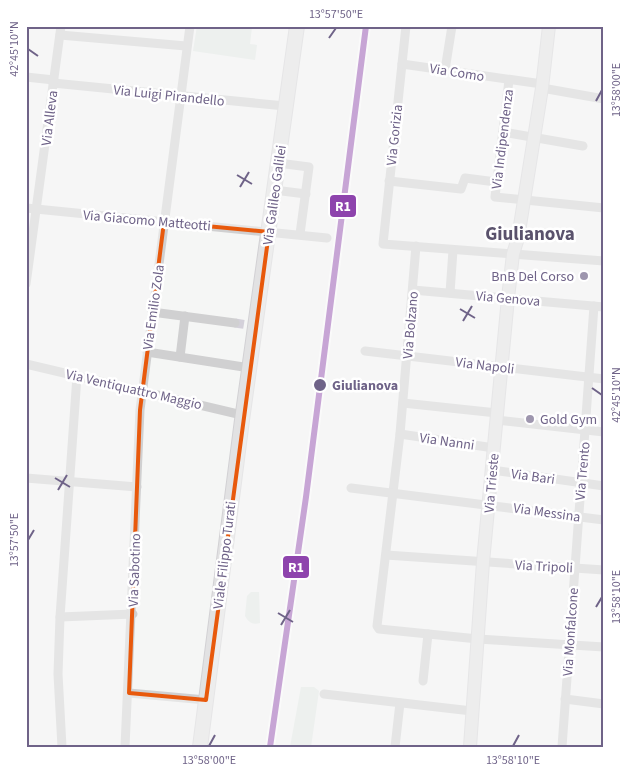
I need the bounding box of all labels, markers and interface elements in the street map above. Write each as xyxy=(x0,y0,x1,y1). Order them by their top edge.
text: 13°57'50"E xyxy=(309,6,363,23)
text: 42°45'10"N xyxy=(6,21,23,77)
street label: Via Como xyxy=(428,59,486,87)
text: 13°58'00"E xyxy=(608,63,625,117)
street label: Via Luigi Pirandello xyxy=(112,80,225,112)
street label: Via Indipendenza xyxy=(487,88,519,190)
street label: Via Alleva xyxy=(37,89,63,147)
street label: Via Gorizia xyxy=(382,103,408,167)
street label: Via Galileo Galilei xyxy=(258,144,292,246)
line badge: R1 xyxy=(329,194,357,218)
text: R1 xyxy=(335,197,351,217)
street label: Via Giacomo Matteotti xyxy=(82,205,212,237)
district label: Giulianova xyxy=(485,221,575,248)
street label: Via Emilio Zola xyxy=(138,263,170,351)
place label: BnB Del Corso xyxy=(491,267,574,287)
marker: BnB Del Corso xyxy=(578,270,590,282)
street label: Via Genova xyxy=(475,286,541,312)
street label: Via Bolzano xyxy=(398,290,424,360)
street label: Via Napoli xyxy=(454,352,515,380)
street label: Via Ventiquattro Maggio xyxy=(64,365,204,415)
text: 42°45'10"N xyxy=(608,367,625,423)
place label: Giulianova xyxy=(332,376,398,396)
marker: Giulianova xyxy=(312,377,328,393)
place label: Gold Gym xyxy=(540,410,597,430)
marker: Gold Gym xyxy=(524,413,536,425)
street label: Via Nanni xyxy=(418,428,476,456)
street label: Via Trento xyxy=(570,441,596,501)
street label: Via Trieste xyxy=(479,452,505,514)
street label: Via Bari xyxy=(510,464,556,490)
street label: Via Messina xyxy=(512,498,582,528)
street label: Viale Filippo Turati xyxy=(208,500,242,610)
text: 13°57'50"E xyxy=(6,513,23,567)
street label: Via Sabotino xyxy=(124,533,146,607)
line badge: R1 xyxy=(282,555,310,579)
street label: Via Tripoli xyxy=(514,555,573,579)
text: R1 xyxy=(288,558,304,578)
text: 13°58'10"E xyxy=(608,570,625,624)
street label: Via Monfalcone xyxy=(558,587,584,677)
text: 13°58'00"E xyxy=(182,752,236,769)
text: 13°58'10"E xyxy=(486,752,540,769)

